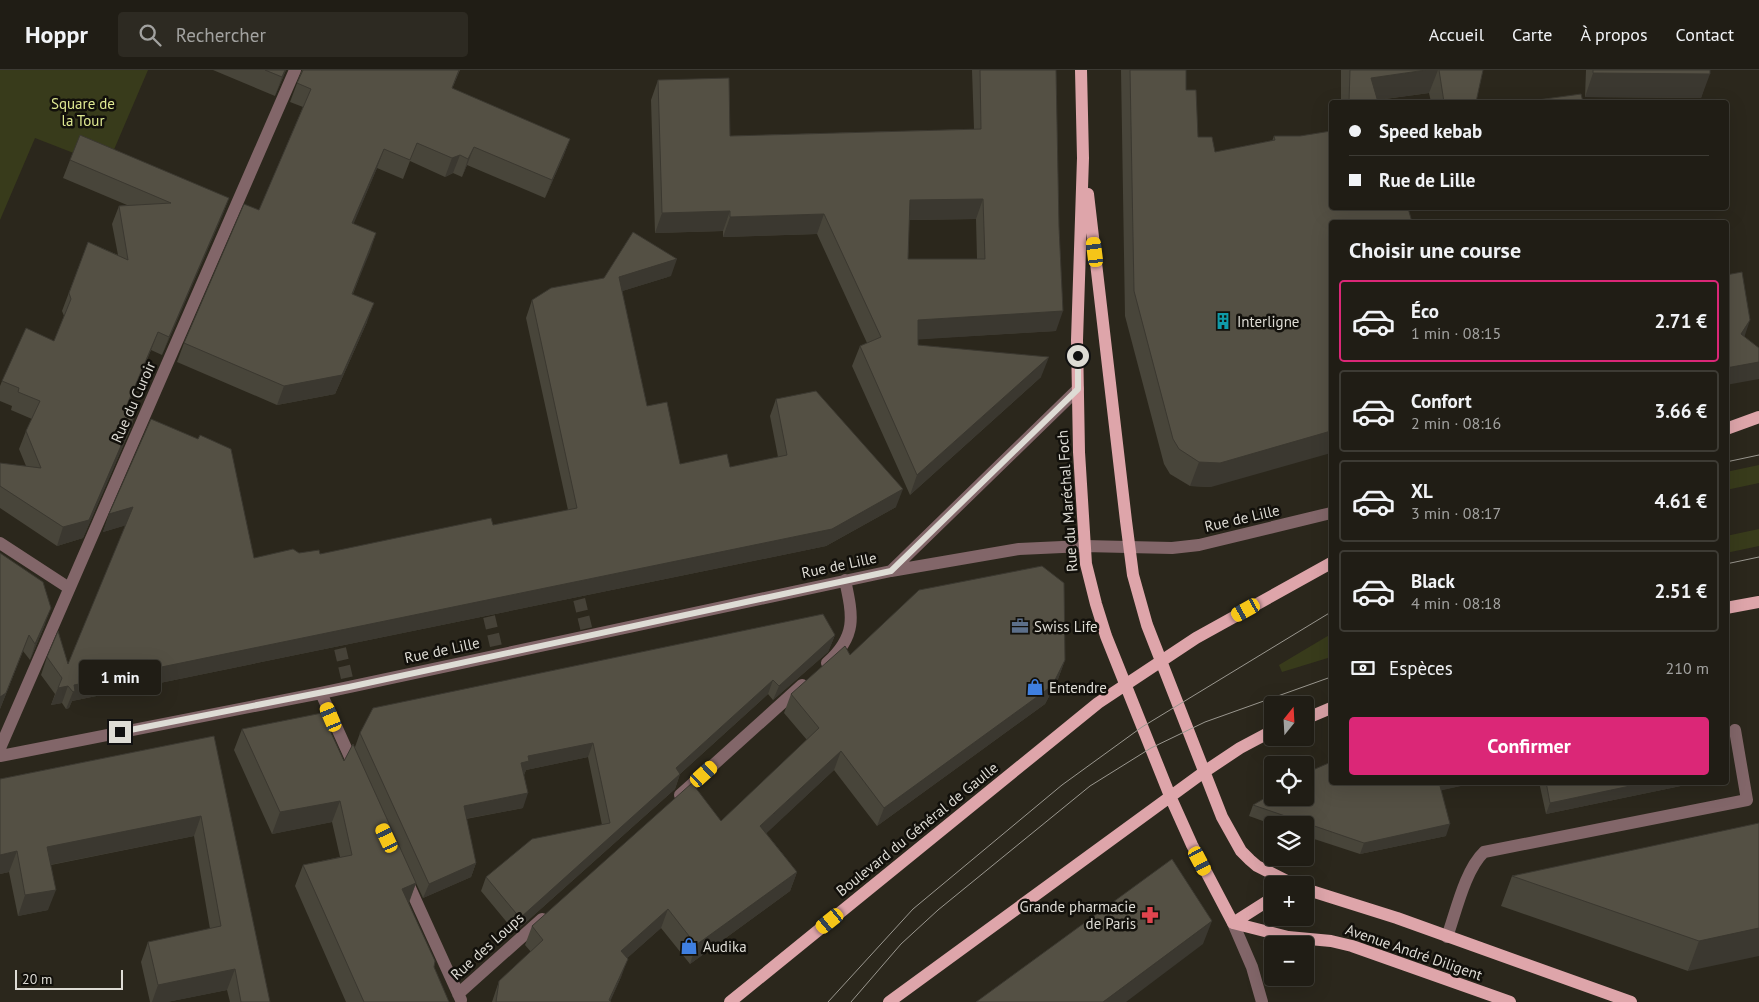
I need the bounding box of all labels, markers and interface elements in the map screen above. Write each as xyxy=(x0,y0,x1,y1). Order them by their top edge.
search box xyxy=(118,12,468,57)
text: Hoppr xyxy=(25,19,88,50)
icon: search xyxy=(136,21,164,49)
text: Rechercher xyxy=(176,23,266,47)
text: Accueil xyxy=(1429,23,1484,46)
text: Carte xyxy=(1512,23,1553,46)
text: À propos xyxy=(1581,23,1648,46)
text: Contact xyxy=(1676,23,1734,46)
park label: Square de la Tour xyxy=(51,94,115,130)
text: Speed kebab xyxy=(1379,119,1482,143)
text: Rue de Lille xyxy=(1379,168,1476,192)
car xyxy=(1085,236,1104,268)
text: Choisir une course xyxy=(1349,236,1521,264)
icon: car xyxy=(1351,299,1396,344)
text: Éco xyxy=(1411,299,1439,323)
text: 2.71 € xyxy=(1654,309,1707,333)
building icon: Interligne xyxy=(1213,311,1233,331)
place label: Interligne xyxy=(1237,312,1300,331)
text: 1 min · 08:15 xyxy=(1411,323,1501,343)
route start xyxy=(1067,345,1089,367)
street label: Rue du Curoir xyxy=(107,358,159,446)
icon: car xyxy=(1351,389,1396,434)
text: Confort xyxy=(1411,389,1472,413)
text: 3.66 € xyxy=(1654,399,1707,423)
text: 2 min · 08:16 xyxy=(1411,413,1501,433)
street label: Rue du Maréchal Foch xyxy=(1053,429,1081,573)
icon: car xyxy=(1351,479,1396,524)
text: XL xyxy=(1411,479,1433,503)
text: 4.61 € xyxy=(1654,489,1707,513)
street label: Rue de Lille xyxy=(1203,500,1281,536)
text: 3 min · 08:17 xyxy=(1411,503,1501,523)
street label: Rue de Lille xyxy=(800,548,878,582)
icon: car xyxy=(1351,569,1396,614)
text: Black xyxy=(1411,569,1455,593)
text: 2.51 € xyxy=(1654,579,1707,603)
text: 4 min · 08:18 xyxy=(1411,593,1501,613)
car xyxy=(1229,596,1262,624)
office icon: Swiss Life xyxy=(1010,616,1030,636)
place label: Swiss Life xyxy=(1034,617,1098,636)
street label: Rue de Lille xyxy=(403,633,481,667)
icon: cash xyxy=(1349,654,1377,682)
text: Espèces xyxy=(1389,656,1453,680)
text: 210 m xyxy=(1666,658,1709,678)
callout: 1 min xyxy=(79,660,161,694)
text: 1 min xyxy=(100,667,140,687)
shop icon: Entendre xyxy=(1025,677,1045,697)
place label: Entendre xyxy=(1049,678,1107,697)
north arrow xyxy=(1264,696,1314,746)
map controls xyxy=(1264,696,1314,986)
car xyxy=(318,700,343,734)
button: Confirmer xyxy=(1349,717,1709,775)
route end xyxy=(109,721,131,743)
button: locate xyxy=(1264,756,1314,806)
car xyxy=(687,758,720,790)
street label: Boulevard du Général de Gaulle xyxy=(832,758,1002,900)
button: layers xyxy=(1264,816,1314,866)
car xyxy=(373,821,400,855)
car xyxy=(1186,844,1213,878)
button: + xyxy=(1264,876,1314,926)
place label: Grande pharmacie de Paris xyxy=(1019,897,1136,933)
pharmacy icon: Grande pharmacie de Paris xyxy=(1140,905,1160,925)
car xyxy=(813,906,846,936)
street label: Rue des Loups xyxy=(446,908,528,984)
street label: Avenue André Diligent xyxy=(1343,920,1485,984)
shop icon: Audika xyxy=(679,936,699,956)
button: − xyxy=(1264,936,1314,986)
place label: Audika xyxy=(703,937,747,956)
scale bar xyxy=(15,967,122,990)
text: 20 m xyxy=(22,970,52,988)

